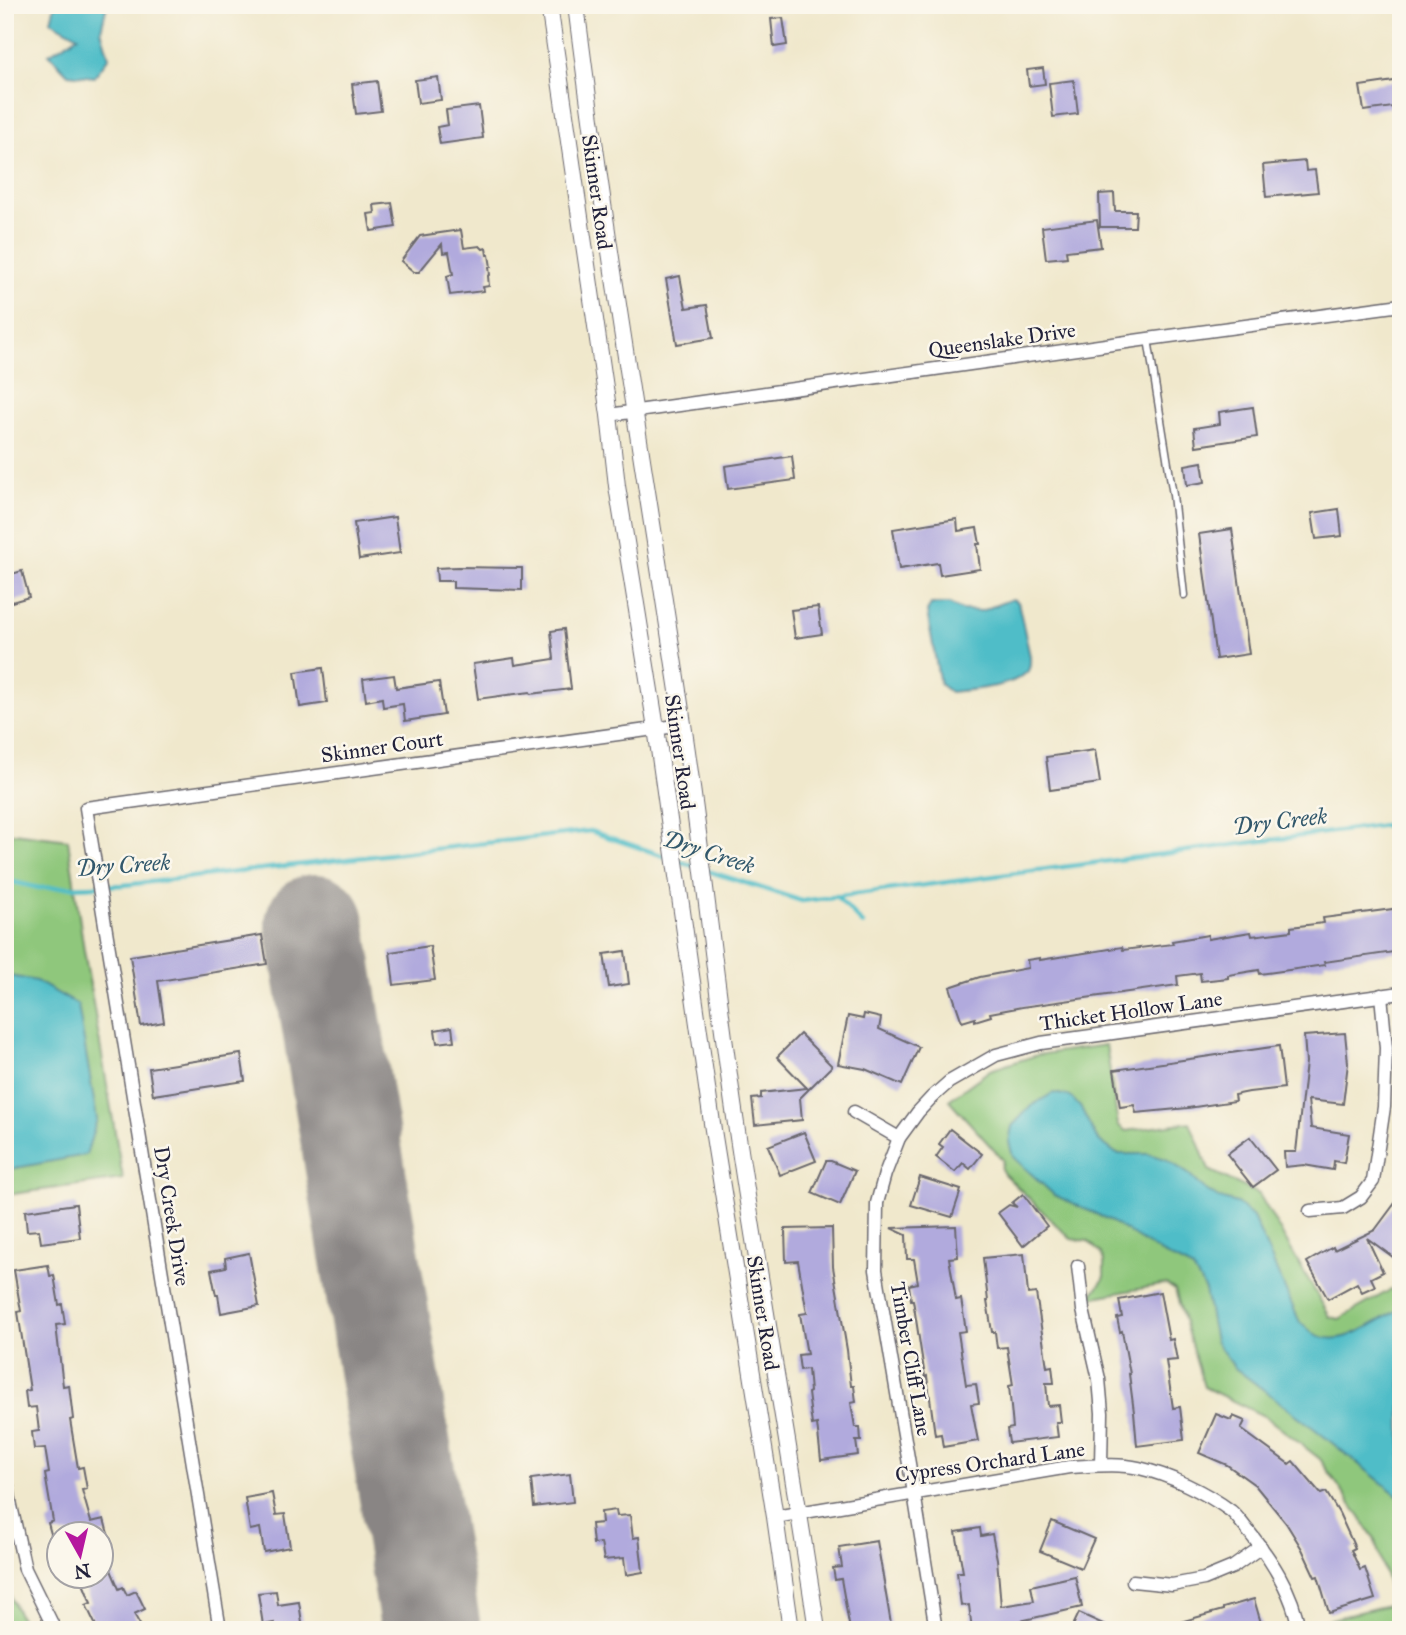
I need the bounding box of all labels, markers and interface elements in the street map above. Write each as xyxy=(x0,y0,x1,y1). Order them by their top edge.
street label: Skinner Road xyxy=(576,133,618,252)
street label: Queenslake Drive xyxy=(927,317,1078,363)
street label: Skinner Road xyxy=(659,693,701,812)
street label: Skinner Court xyxy=(319,725,445,768)
water label: Dry Creek xyxy=(1231,801,1329,841)
water label: Dry Creek xyxy=(659,824,759,880)
water label: Dry Creek xyxy=(75,848,171,882)
street label: Thicket Hollow Lane xyxy=(1038,985,1224,1037)
street label: Dry Creek Drive xyxy=(148,1144,196,1288)
street label: Skinner Road xyxy=(741,1254,785,1373)
street label: Timber Cliff Lane xyxy=(885,1280,937,1439)
street label: Cypress Orchard Lane xyxy=(893,1436,1087,1488)
north arrow xyxy=(46,1520,116,1590)
text: N xyxy=(73,1559,92,1584)

